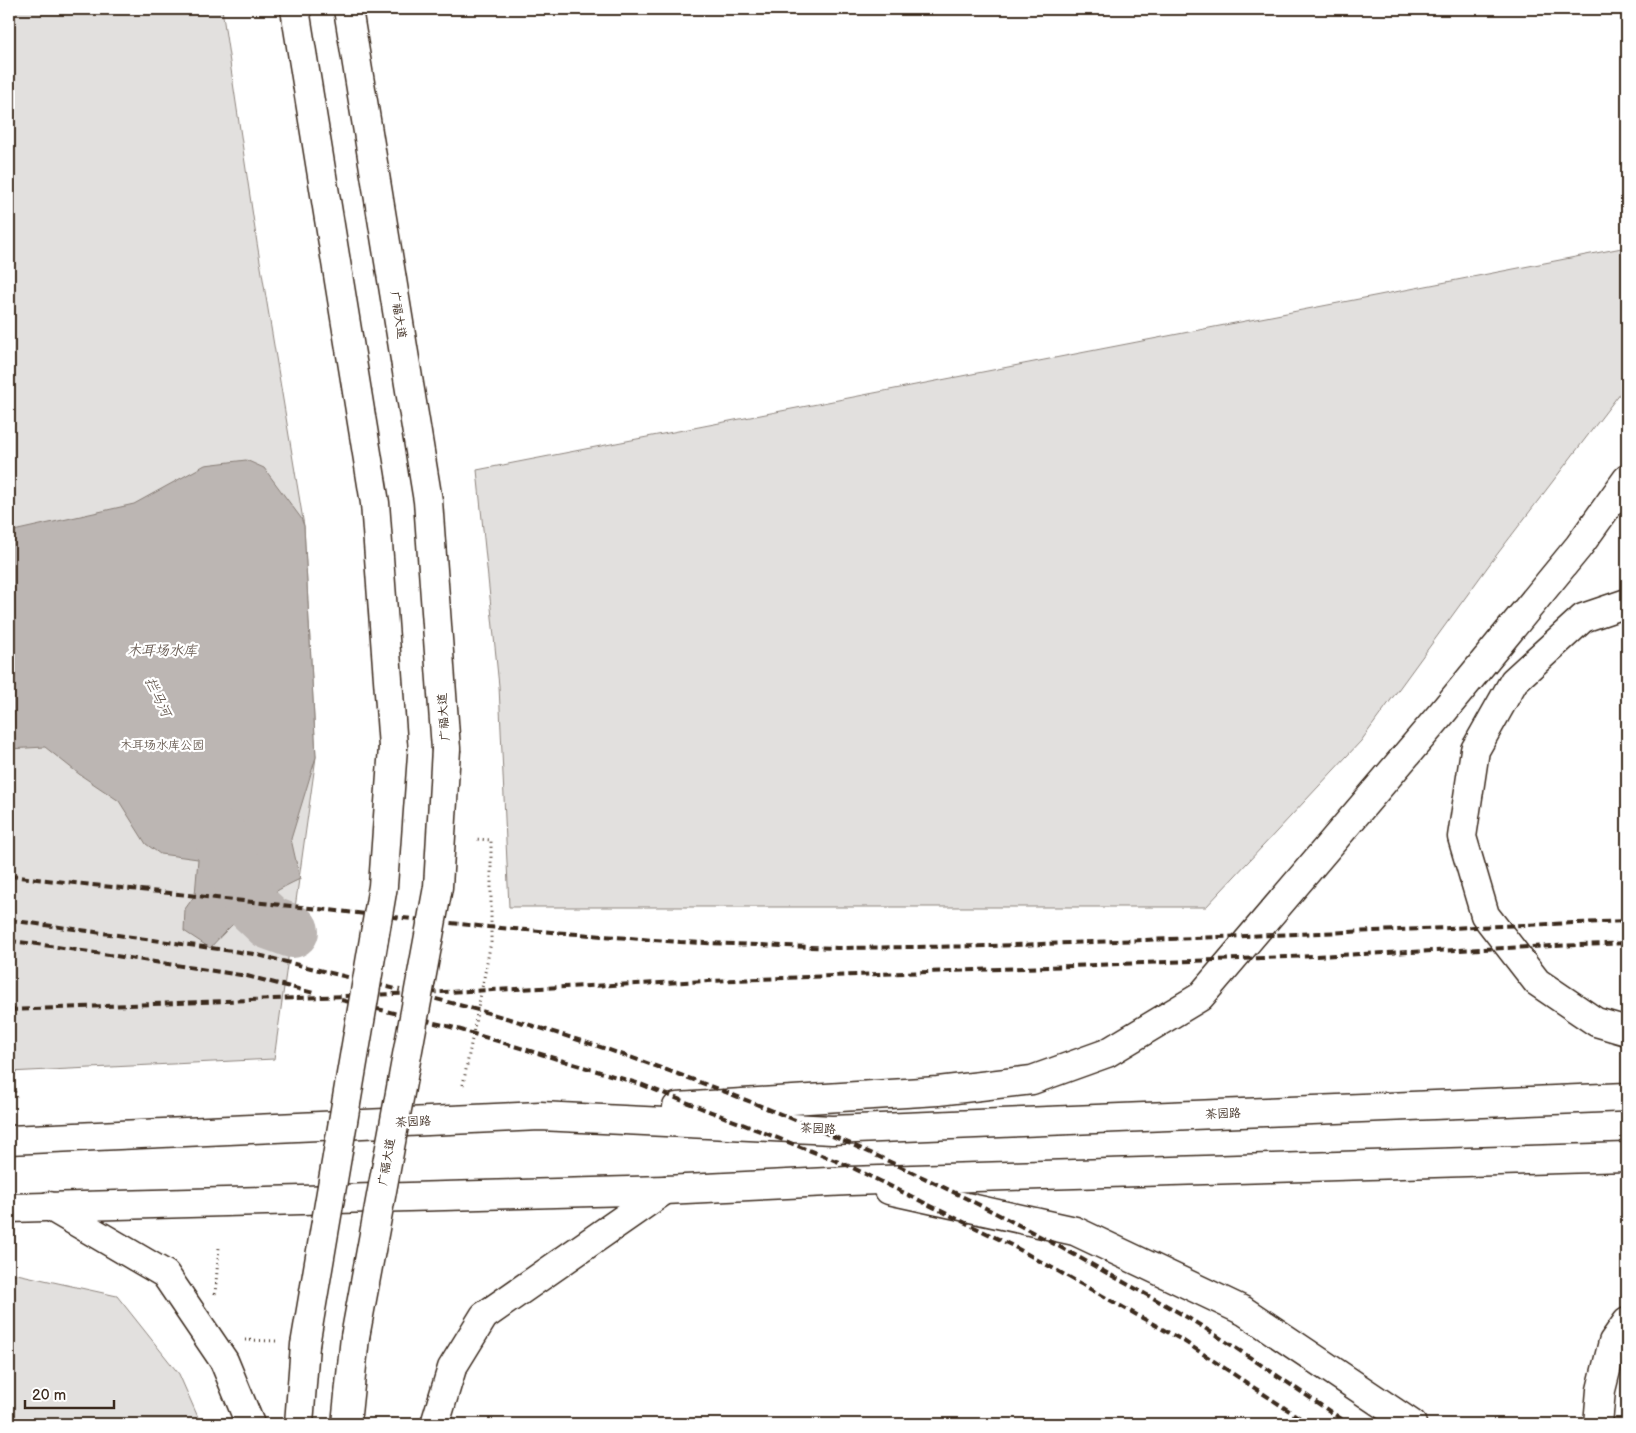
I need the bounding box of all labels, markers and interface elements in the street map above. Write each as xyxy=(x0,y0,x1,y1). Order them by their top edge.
street label: 广福大道 xyxy=(387,290,409,340)
water label: 木耳场水库 xyxy=(127,642,198,659)
water label: 拦马河 xyxy=(141,674,176,721)
street label: 广福大道 xyxy=(435,693,453,741)
park label: 木耳场水库公园 xyxy=(120,738,204,753)
street label: 茶园路 xyxy=(1205,1106,1241,1122)
street label: 茶园路 xyxy=(395,1114,431,1130)
street label: 茶园路 xyxy=(800,1121,836,1137)
street label: 广福大道 xyxy=(375,1137,399,1187)
scale bar xyxy=(25,1378,114,1410)
text: 20 m xyxy=(32,1386,66,1405)

